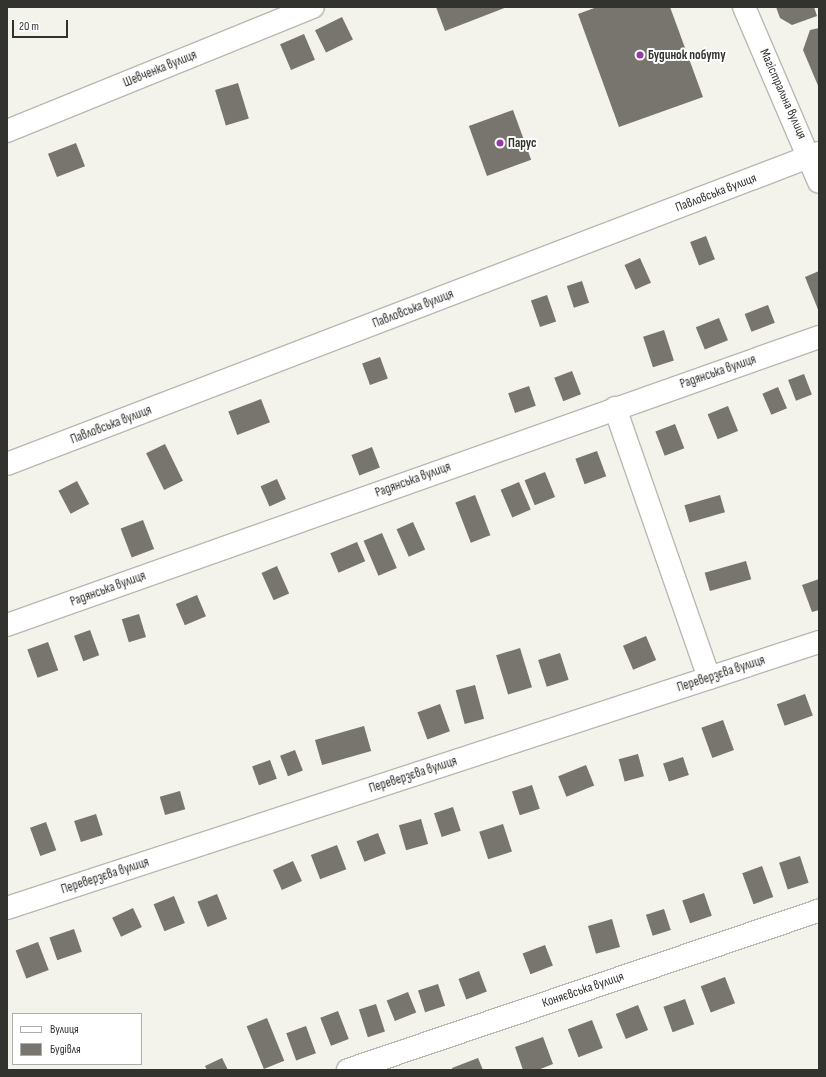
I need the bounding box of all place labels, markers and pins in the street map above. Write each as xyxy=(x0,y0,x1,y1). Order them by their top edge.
place label: Будинок побуту xyxy=(648,47,726,63)
marker: Будинок побуту xyxy=(635,50,645,60)
place label: Парус xyxy=(508,135,536,151)
marker: Парус xyxy=(495,138,505,148)

